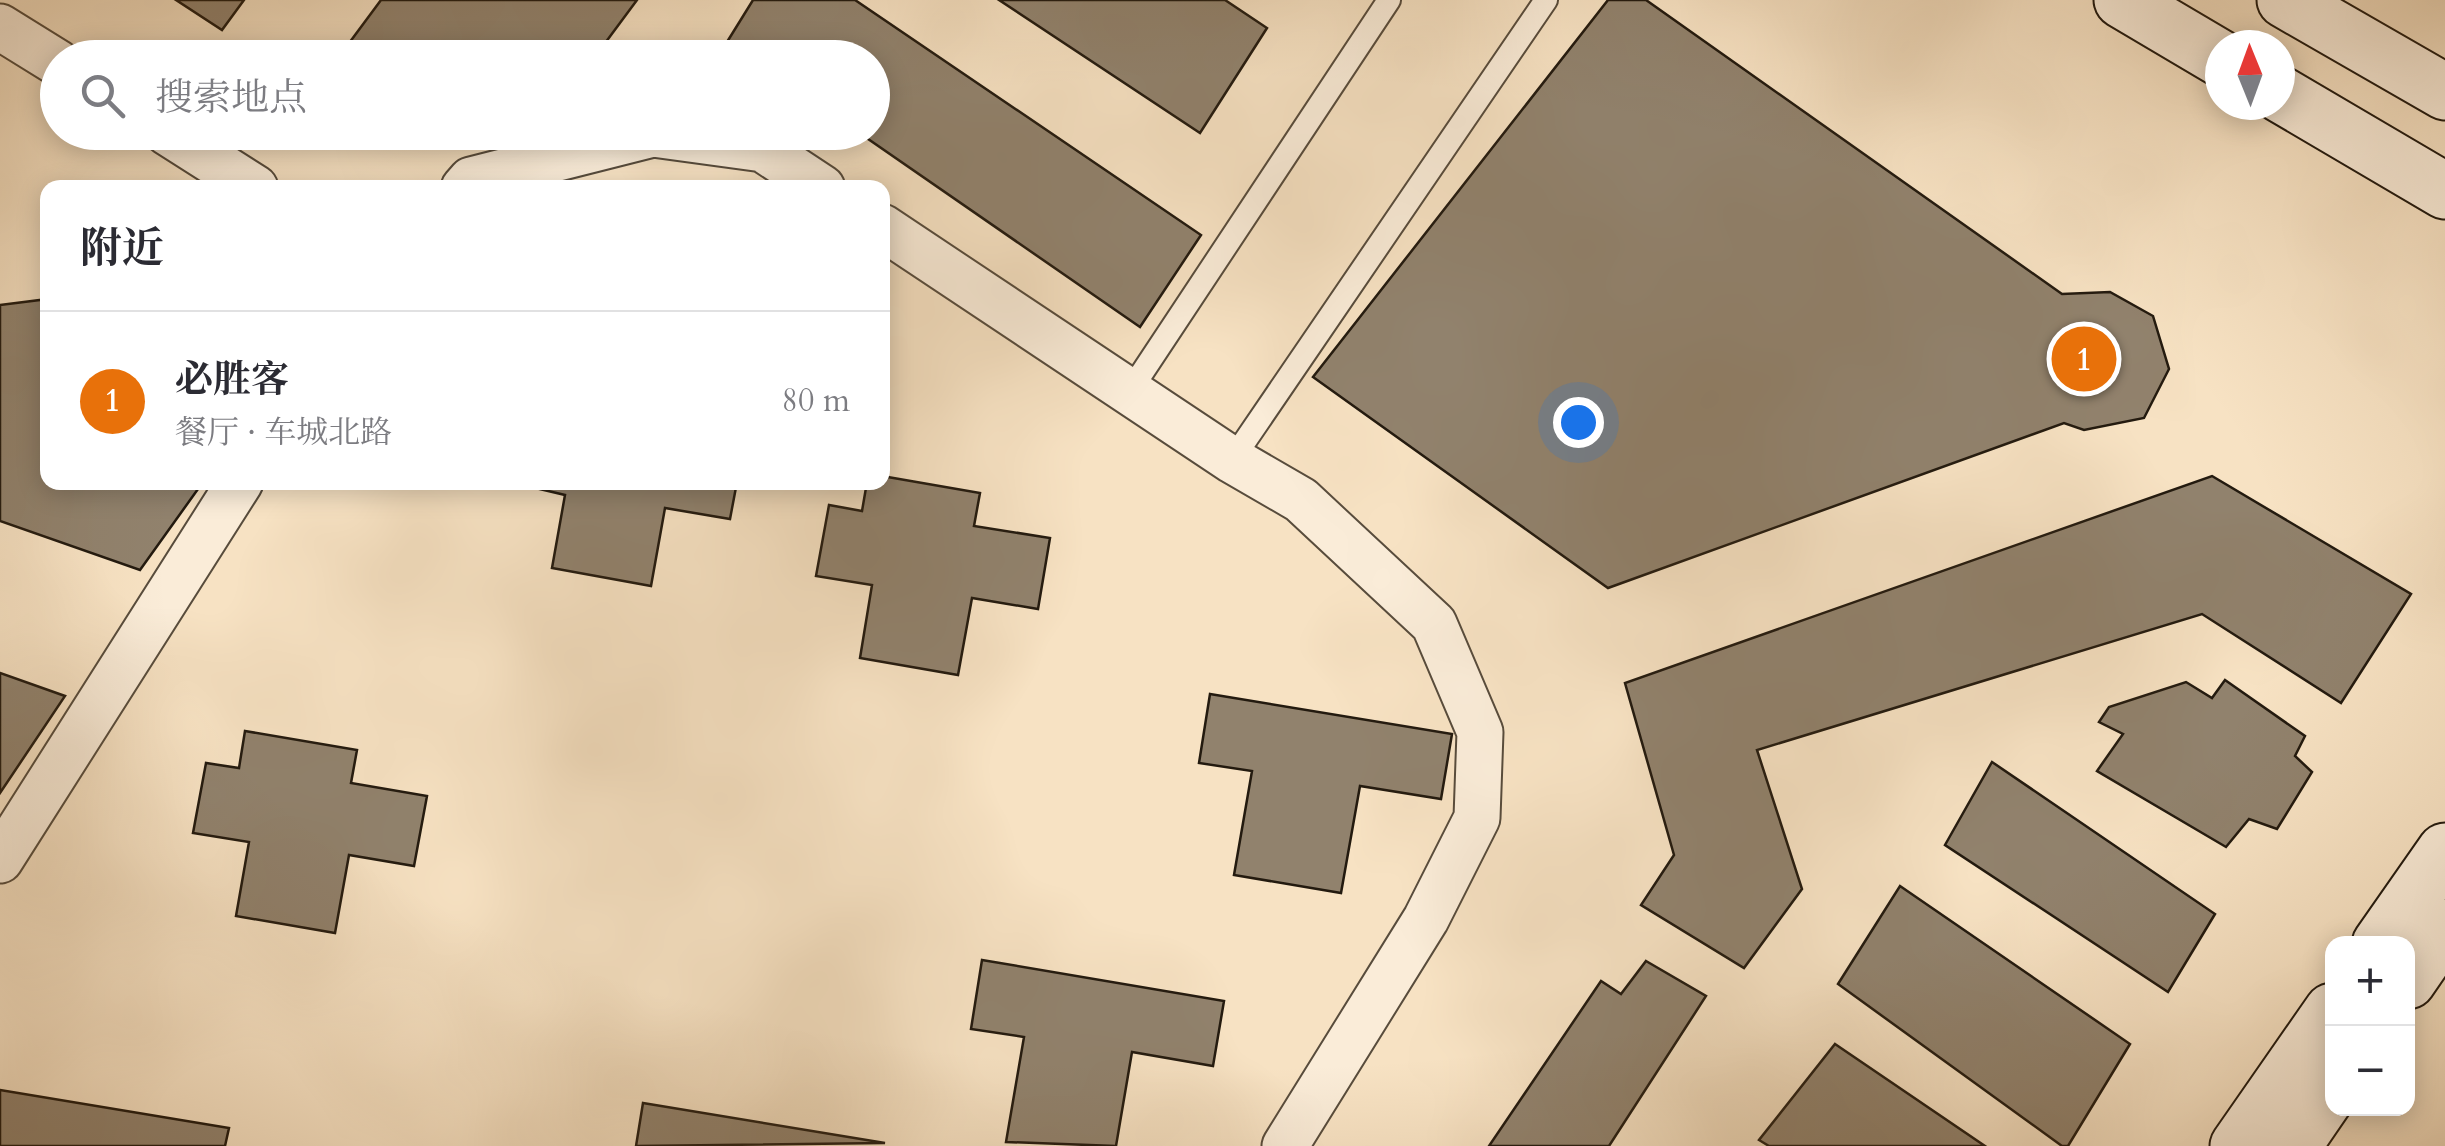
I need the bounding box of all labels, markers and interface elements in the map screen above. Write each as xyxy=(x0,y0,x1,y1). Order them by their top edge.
north arrow xyxy=(2205,30,2295,120)
search box xyxy=(40,40,890,150)
icon: search xyxy=(75,68,130,123)
text: 搜索地点 xyxy=(155,72,307,124)
text: 附近 xyxy=(80,220,164,277)
pin: 1 xyxy=(2052,322,2116,396)
text: 必胜客 xyxy=(175,354,289,406)
text: 1 xyxy=(104,379,121,423)
text: 80 m xyxy=(782,379,850,423)
your location xyxy=(1553,397,1604,448)
text: 餐厅 · 车城北路 xyxy=(175,411,392,455)
map controls xyxy=(2325,936,2415,1116)
button: + xyxy=(2325,936,2415,1026)
button: − xyxy=(2325,1026,2415,1116)

